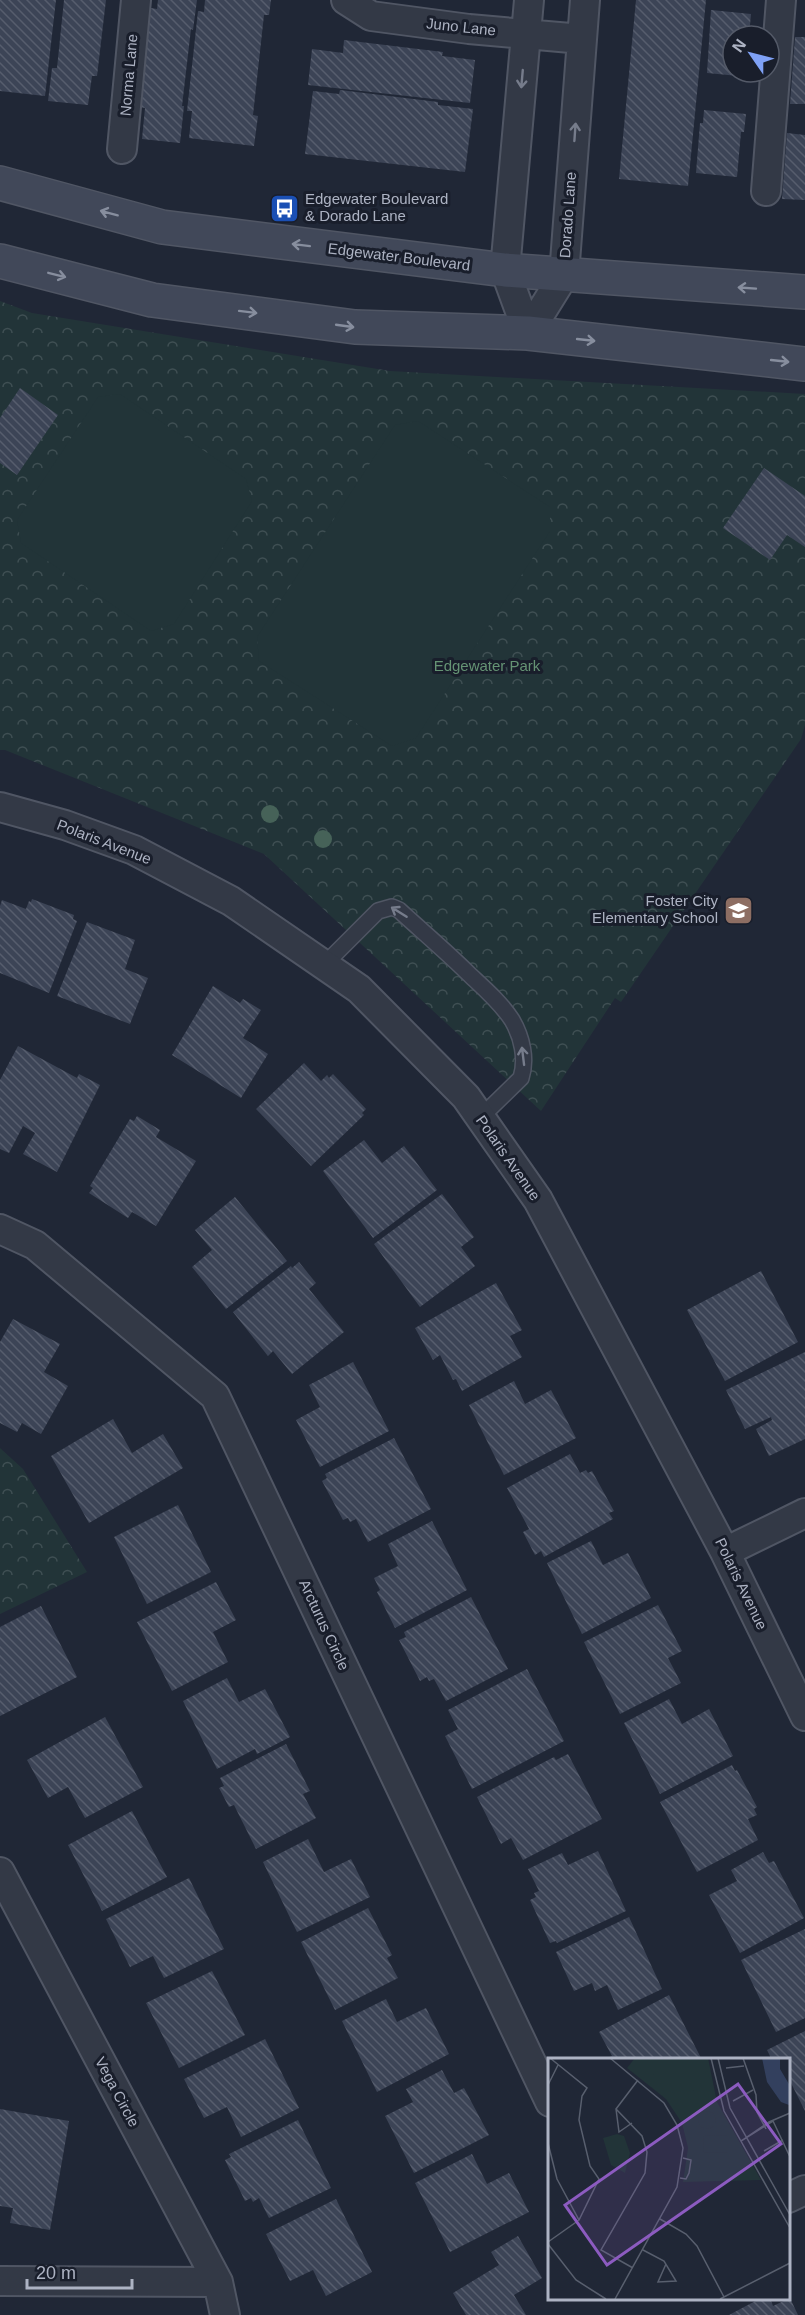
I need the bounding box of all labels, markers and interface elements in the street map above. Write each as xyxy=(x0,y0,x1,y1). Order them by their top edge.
street label: Juno Lane xyxy=(425,14,497,39)
north arrow xyxy=(721,24,781,84)
street label: Norma Lane xyxy=(116,33,141,117)
text: N xyxy=(729,36,749,55)
one-way arrow xyxy=(516,69,527,89)
one-way arrow xyxy=(569,123,580,143)
street label: Dorado Lane xyxy=(556,171,579,259)
place label: Edgewater Boulevard & Dorado Lane xyxy=(305,190,448,224)
bus stop icon: Edgewater Boulevard & Dorado Lane xyxy=(268,192,300,224)
one-way arrow xyxy=(100,207,119,218)
one-way arrow xyxy=(292,239,311,250)
street label: Edgewater Boulevard xyxy=(327,239,471,274)
one-way arrow xyxy=(47,270,66,282)
one-way arrow xyxy=(737,282,757,293)
one-way arrow xyxy=(237,307,257,318)
one-way arrow xyxy=(334,320,354,331)
one-way arrow xyxy=(576,334,596,345)
one-way arrow xyxy=(770,356,789,367)
park label: Edgewater Park xyxy=(434,657,541,674)
street label: Polaris Avenue xyxy=(55,816,154,867)
place label: Foster City Elementary School xyxy=(592,892,718,926)
school or university icon: Foster City Elementary School xyxy=(723,894,755,926)
one-way arrow xyxy=(390,906,407,919)
one-way arrow xyxy=(517,1047,528,1066)
street label: Polaris Avenue xyxy=(473,1112,544,1203)
street label: Polaris Avenue xyxy=(712,1535,771,1632)
street label: Arcturus Circle xyxy=(296,1577,353,1673)
street label: Vega Circle xyxy=(92,2054,143,2130)
inset map xyxy=(548,2058,790,2300)
scale bar xyxy=(27,2252,132,2290)
text: 20 m xyxy=(36,2263,76,2283)

